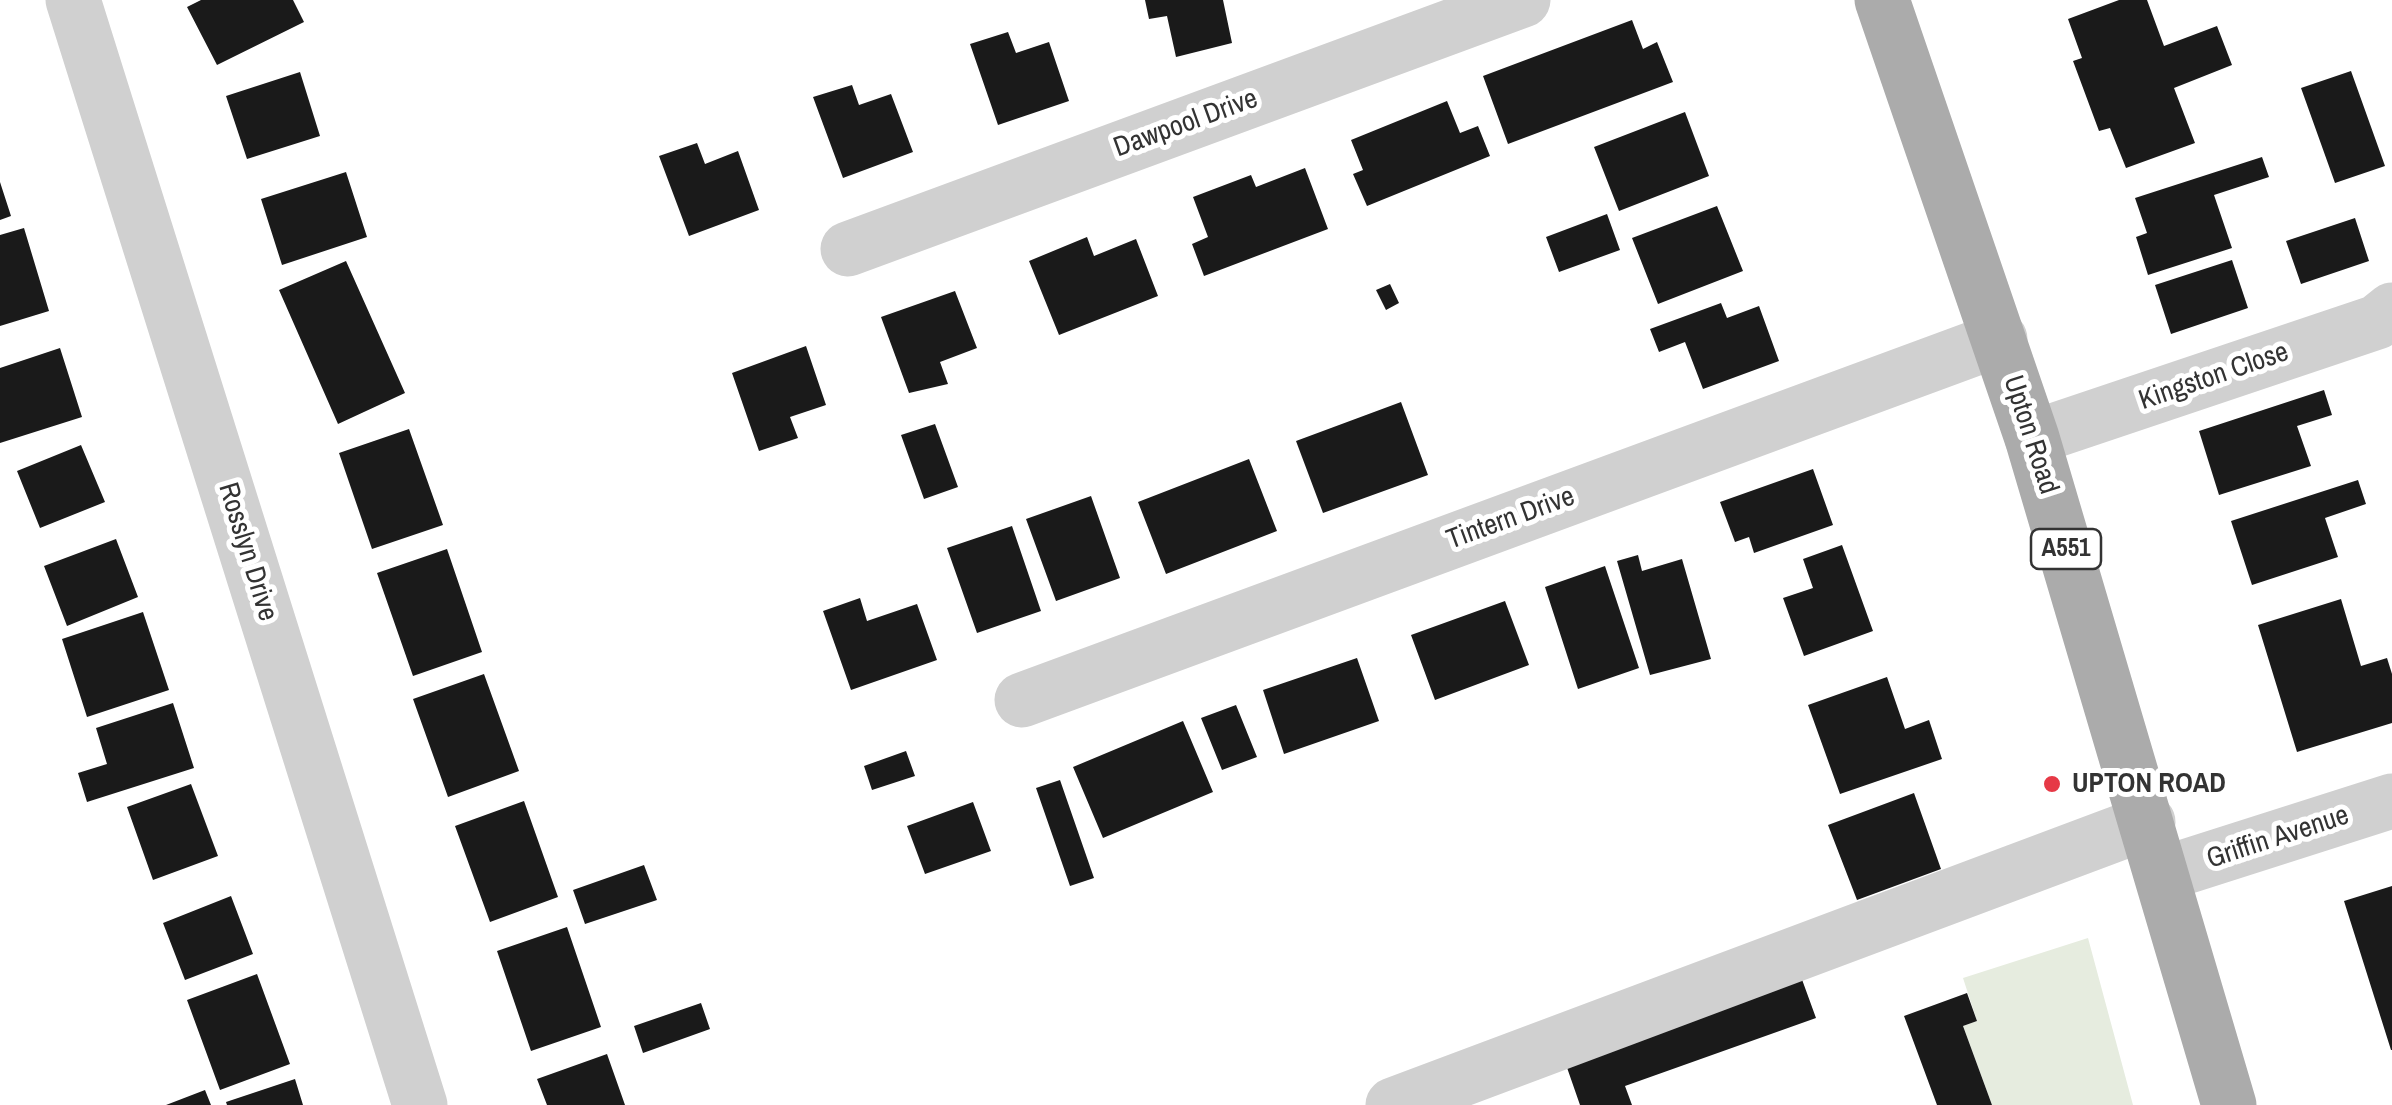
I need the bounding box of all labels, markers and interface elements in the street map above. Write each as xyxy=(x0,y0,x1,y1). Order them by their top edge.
street label: Dawpool Drive xyxy=(1110,82,1262,166)
street label: Kingston Close xyxy=(2135,336,2293,418)
street label: Upton Road xyxy=(1995,372,2065,498)
street label: Rosslyn Drive xyxy=(210,479,284,625)
street label: Tintern Drive xyxy=(1443,480,1579,558)
road number: A551 xyxy=(2031,529,2101,569)
place label: UPTON ROAD xyxy=(2072,767,2226,801)
marker: UPTON ROAD xyxy=(2041,773,2063,795)
street label: Griffin Avenue xyxy=(2203,799,2353,877)

